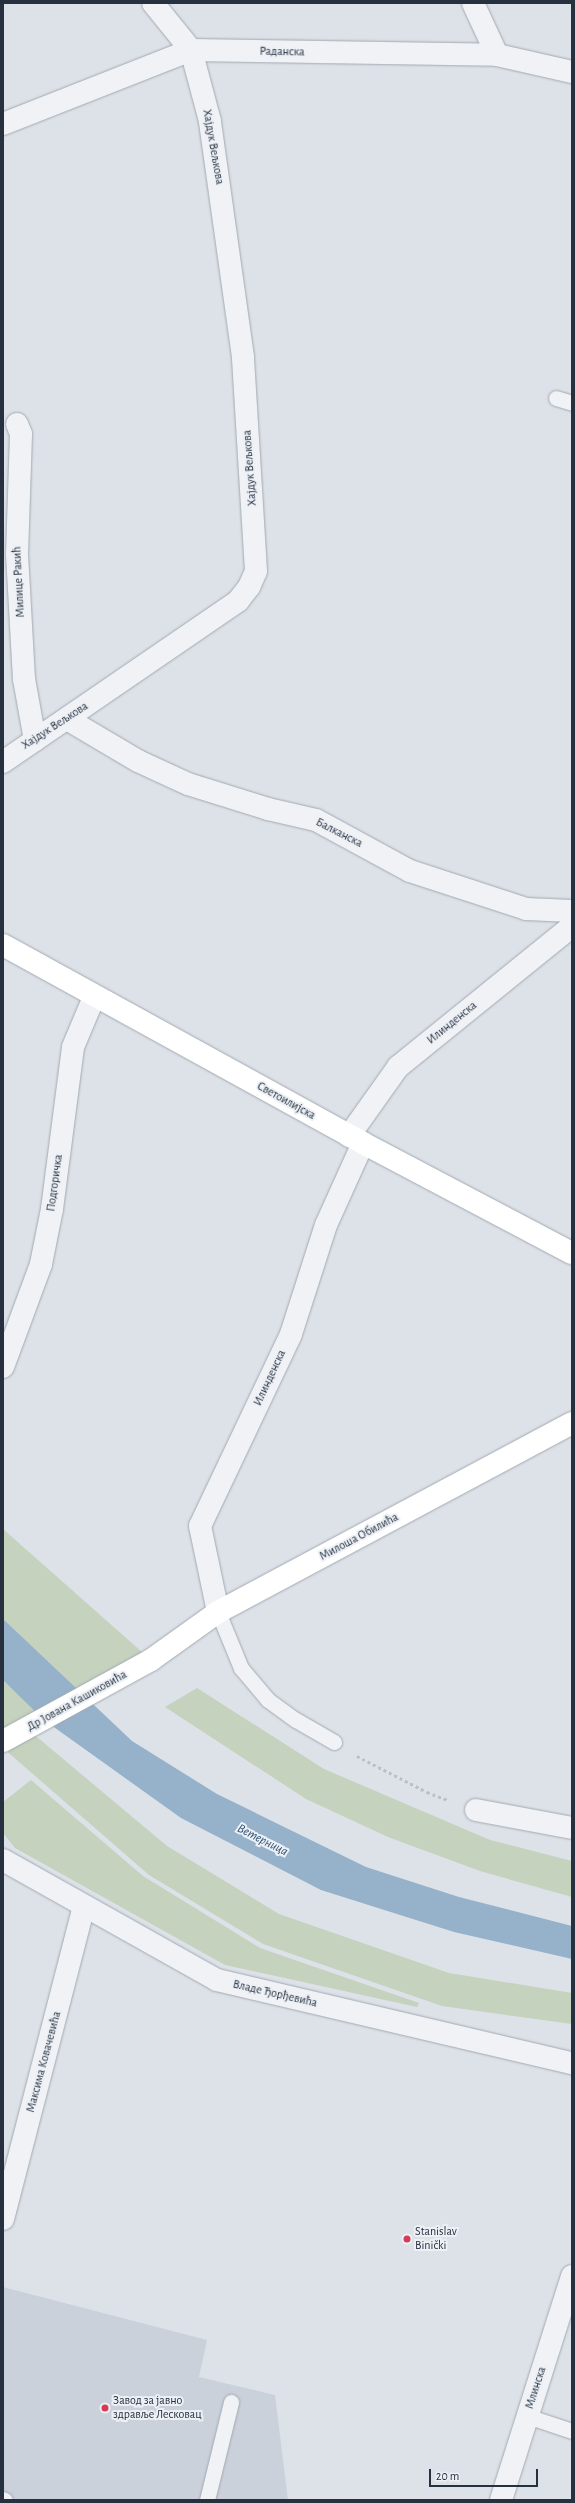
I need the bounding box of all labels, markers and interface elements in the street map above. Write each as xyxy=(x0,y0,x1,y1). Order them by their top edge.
street label: Раданска xyxy=(259,44,305,60)
street label: Хајдук Вељкова xyxy=(199,108,227,186)
street label: Хајдук Вељкова xyxy=(240,429,260,507)
street label: Милице Ракић xyxy=(10,546,28,618)
street label: Хајдук Вељкова xyxy=(19,699,91,753)
street label: Балканска xyxy=(313,815,365,851)
street label: Илинденска xyxy=(424,998,480,1048)
street label: Светоилијска xyxy=(254,1079,318,1123)
street label: Подгоричка xyxy=(44,1153,66,1213)
street label: Илинденска xyxy=(251,1348,289,1408)
street label: Милоша Обилића xyxy=(317,1510,401,1564)
street label: Др Јована Кашиковића xyxy=(25,1668,129,1734)
water label: Ветерница xyxy=(234,1822,290,1860)
street label: Владе Ђорђевића xyxy=(231,1977,319,2011)
street label: Максима Ковачевића xyxy=(24,2010,64,2114)
place label: Stanislav Binički xyxy=(415,2225,457,2253)
marker: Stanislav Binički xyxy=(402,2234,412,2244)
street label: Млинска xyxy=(522,2365,550,2411)
place label: Завод за јавно здравље Лесковац xyxy=(113,2394,202,2422)
marker: Завод за јавно здравље Лесковац xyxy=(100,2403,110,2413)
scale bar xyxy=(431,2461,540,2487)
text: 20 m xyxy=(436,2470,459,2482)

